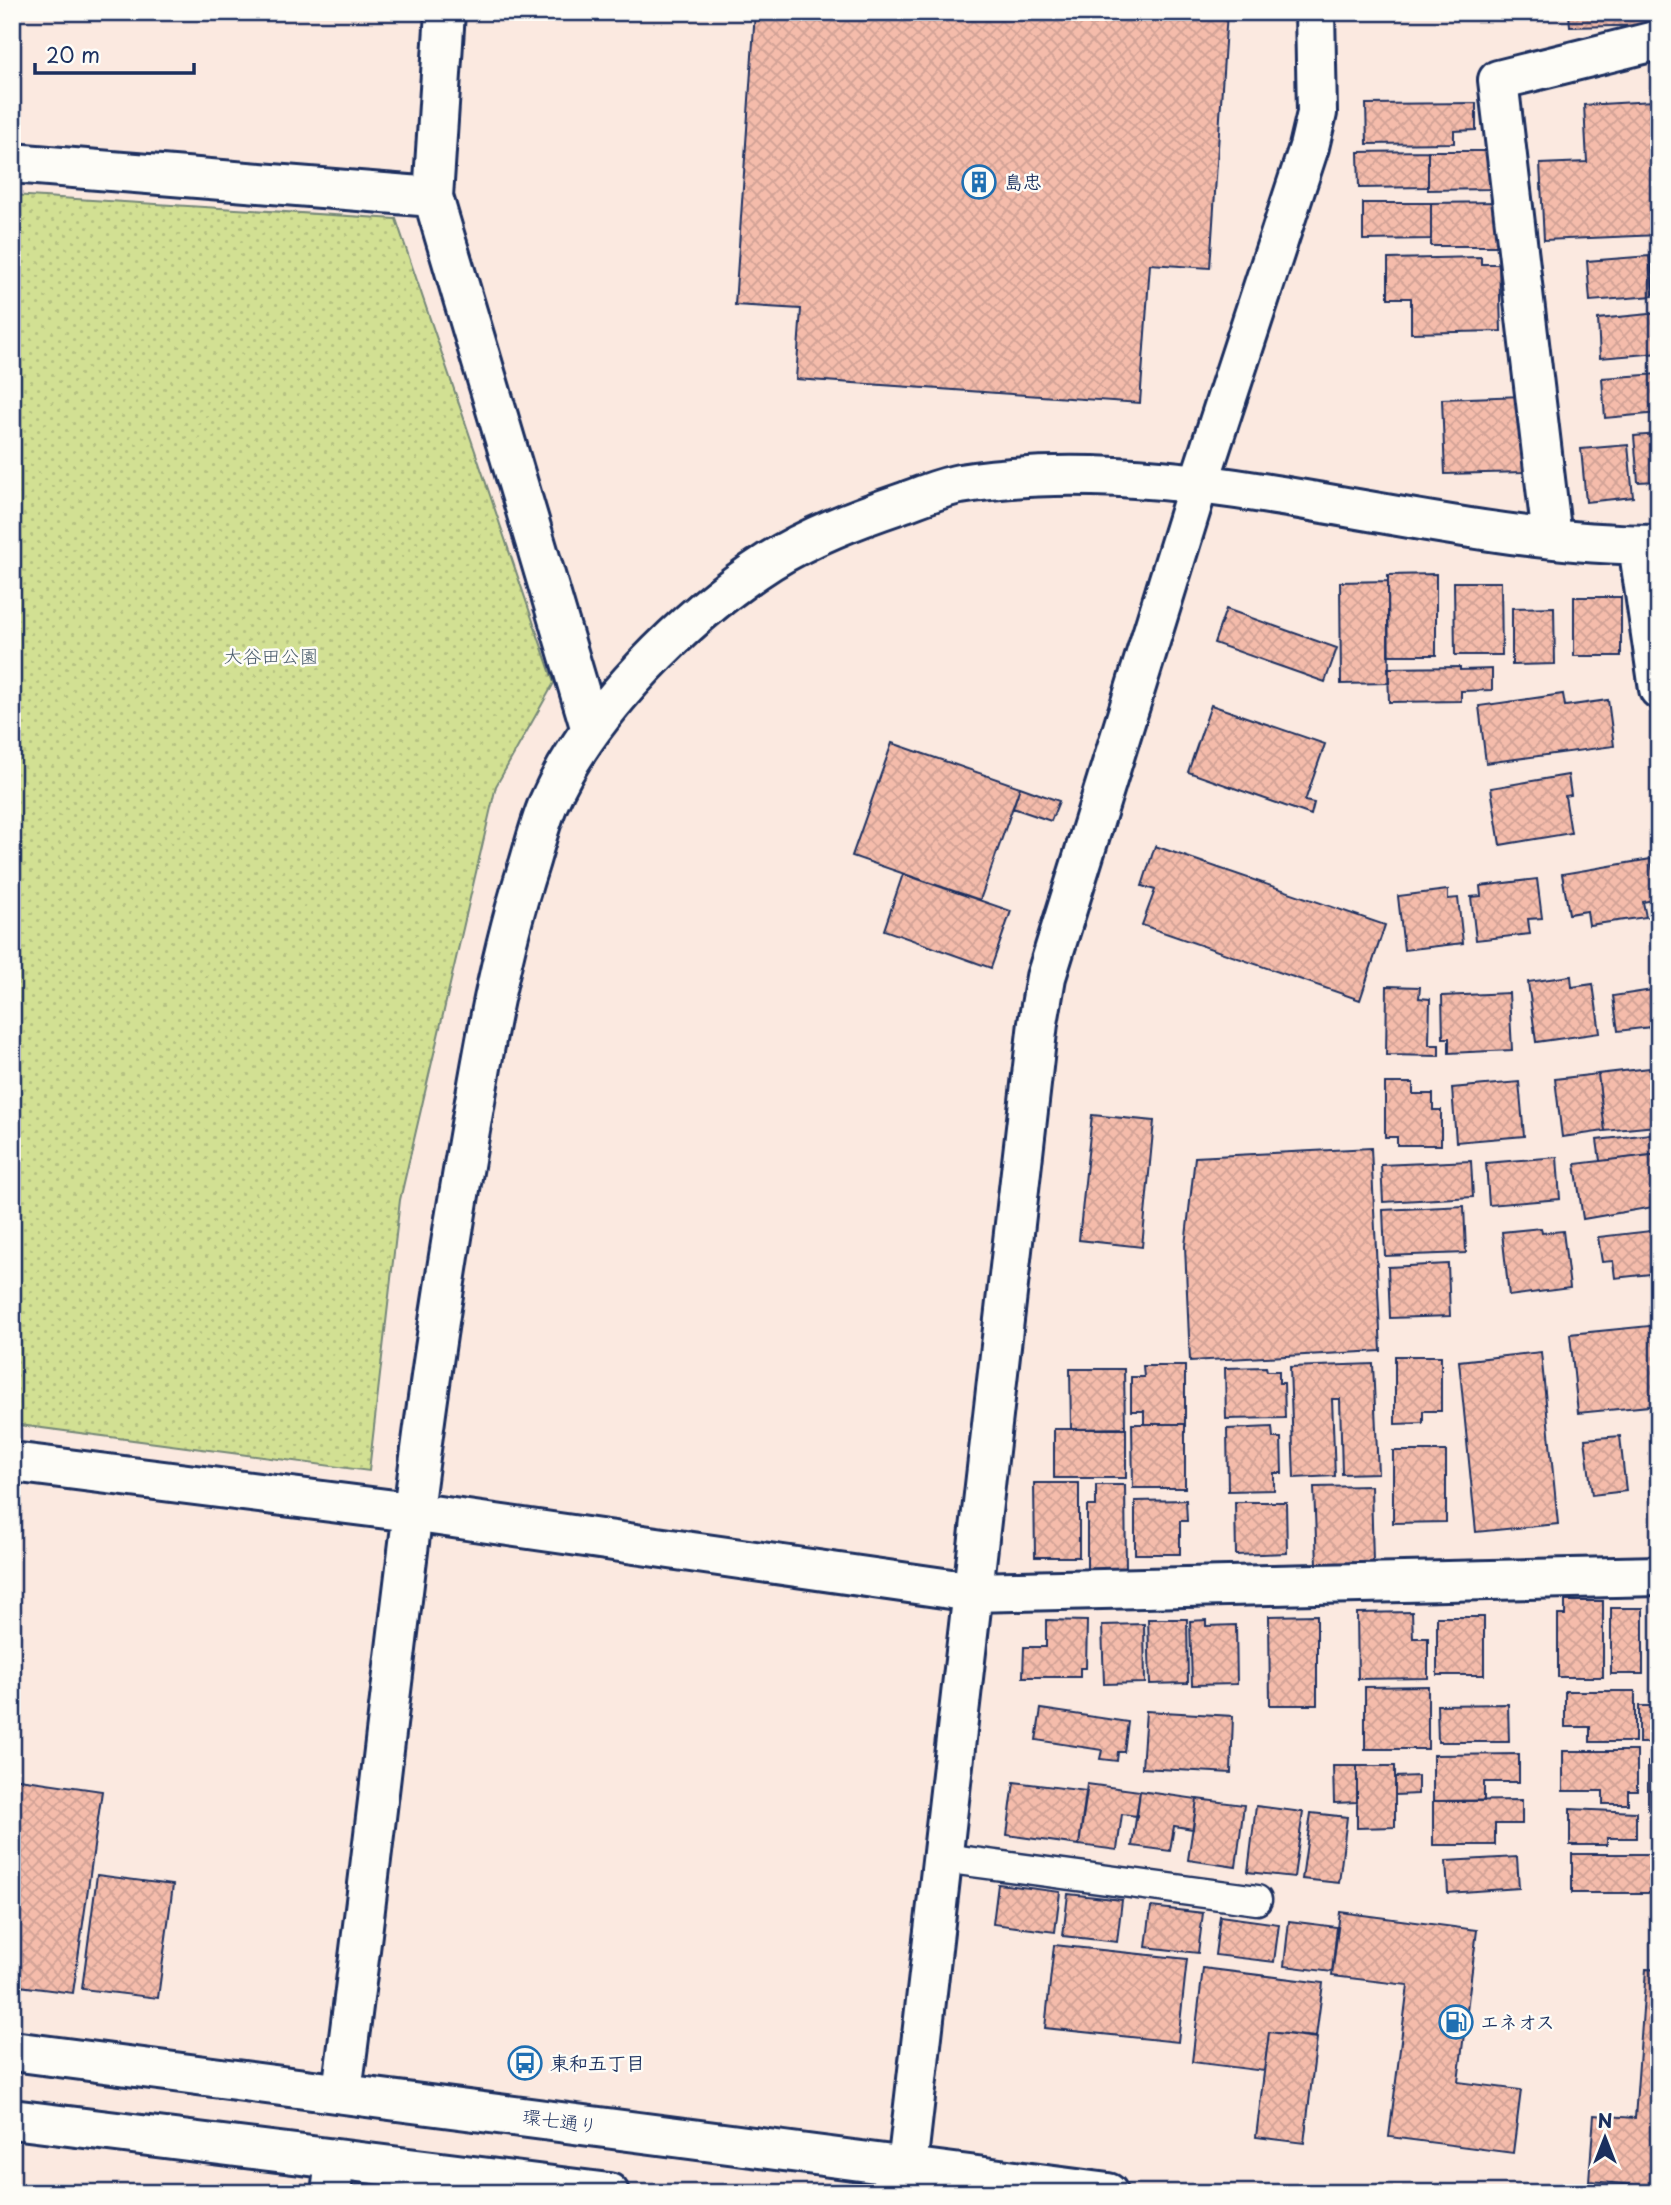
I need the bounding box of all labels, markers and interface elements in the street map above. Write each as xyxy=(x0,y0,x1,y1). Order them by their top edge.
scale bar xyxy=(35,32,194,76)
text: 20 m xyxy=(46,38,100,70)
building icon: 島忠 xyxy=(960,163,998,201)
place label: 島忠 xyxy=(1004,167,1042,195)
park label: 大谷田公園 xyxy=(223,641,319,669)
fuel station icon: エネオス xyxy=(1437,2003,1475,2041)
place label: エネオス xyxy=(1480,2007,1555,2035)
bus stop icon: 東和五丁目 xyxy=(506,2044,544,2082)
place label: 東和五丁目 xyxy=(550,2048,645,2076)
street label: 環七通り xyxy=(521,2101,600,2139)
north arrow xyxy=(1570,2104,1640,2174)
text: N xyxy=(1597,2106,1613,2134)

